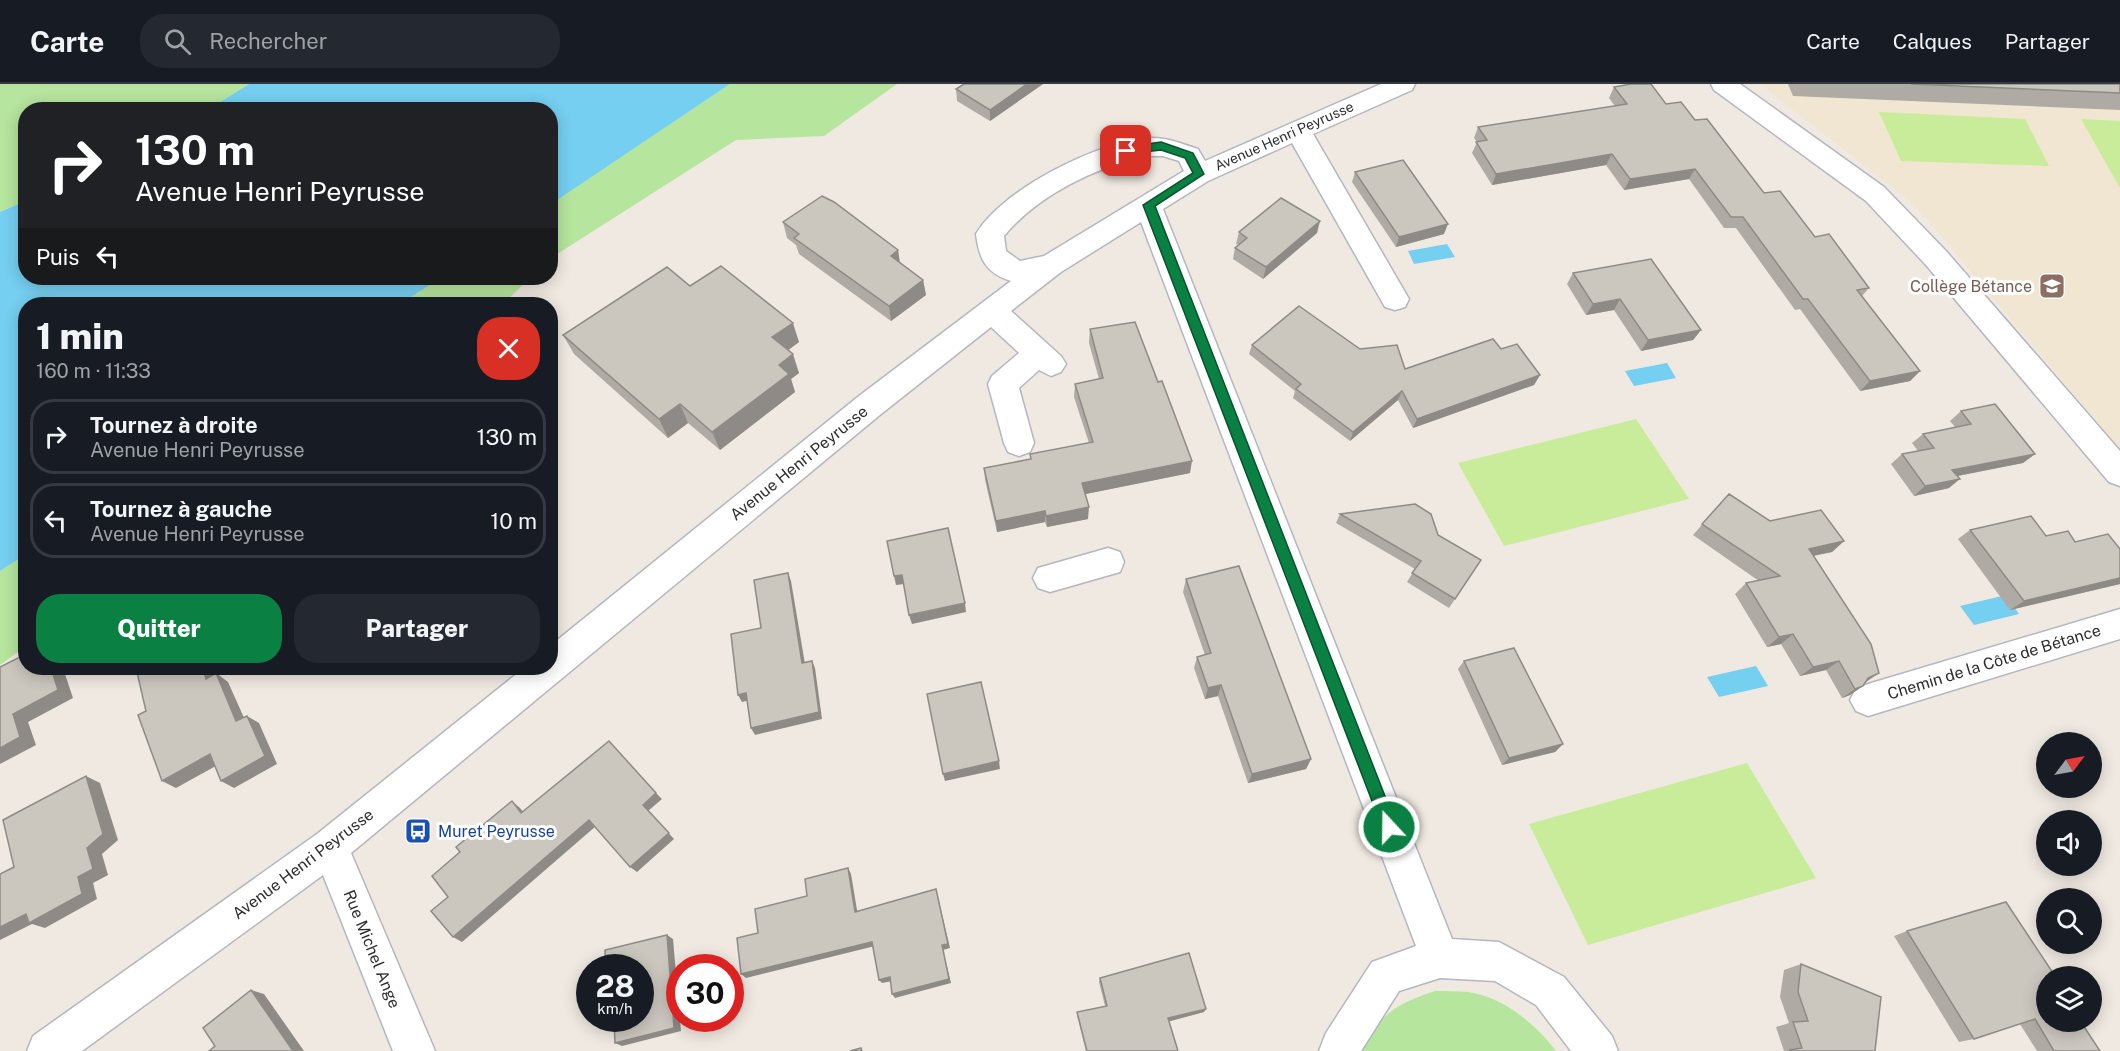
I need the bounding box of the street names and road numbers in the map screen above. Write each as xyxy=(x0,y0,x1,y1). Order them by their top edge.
street label: Avenue Henri Peyrusse xyxy=(1212,98,1356,174)
street label: Avenue Henri Peyrusse xyxy=(726,402,872,524)
street label: Chemin de la Côte de Bétance xyxy=(1885,620,2103,704)
street label: Avenue Henri Peyrusse xyxy=(229,805,377,923)
street label: Rue Michel Ange xyxy=(340,887,404,1011)

